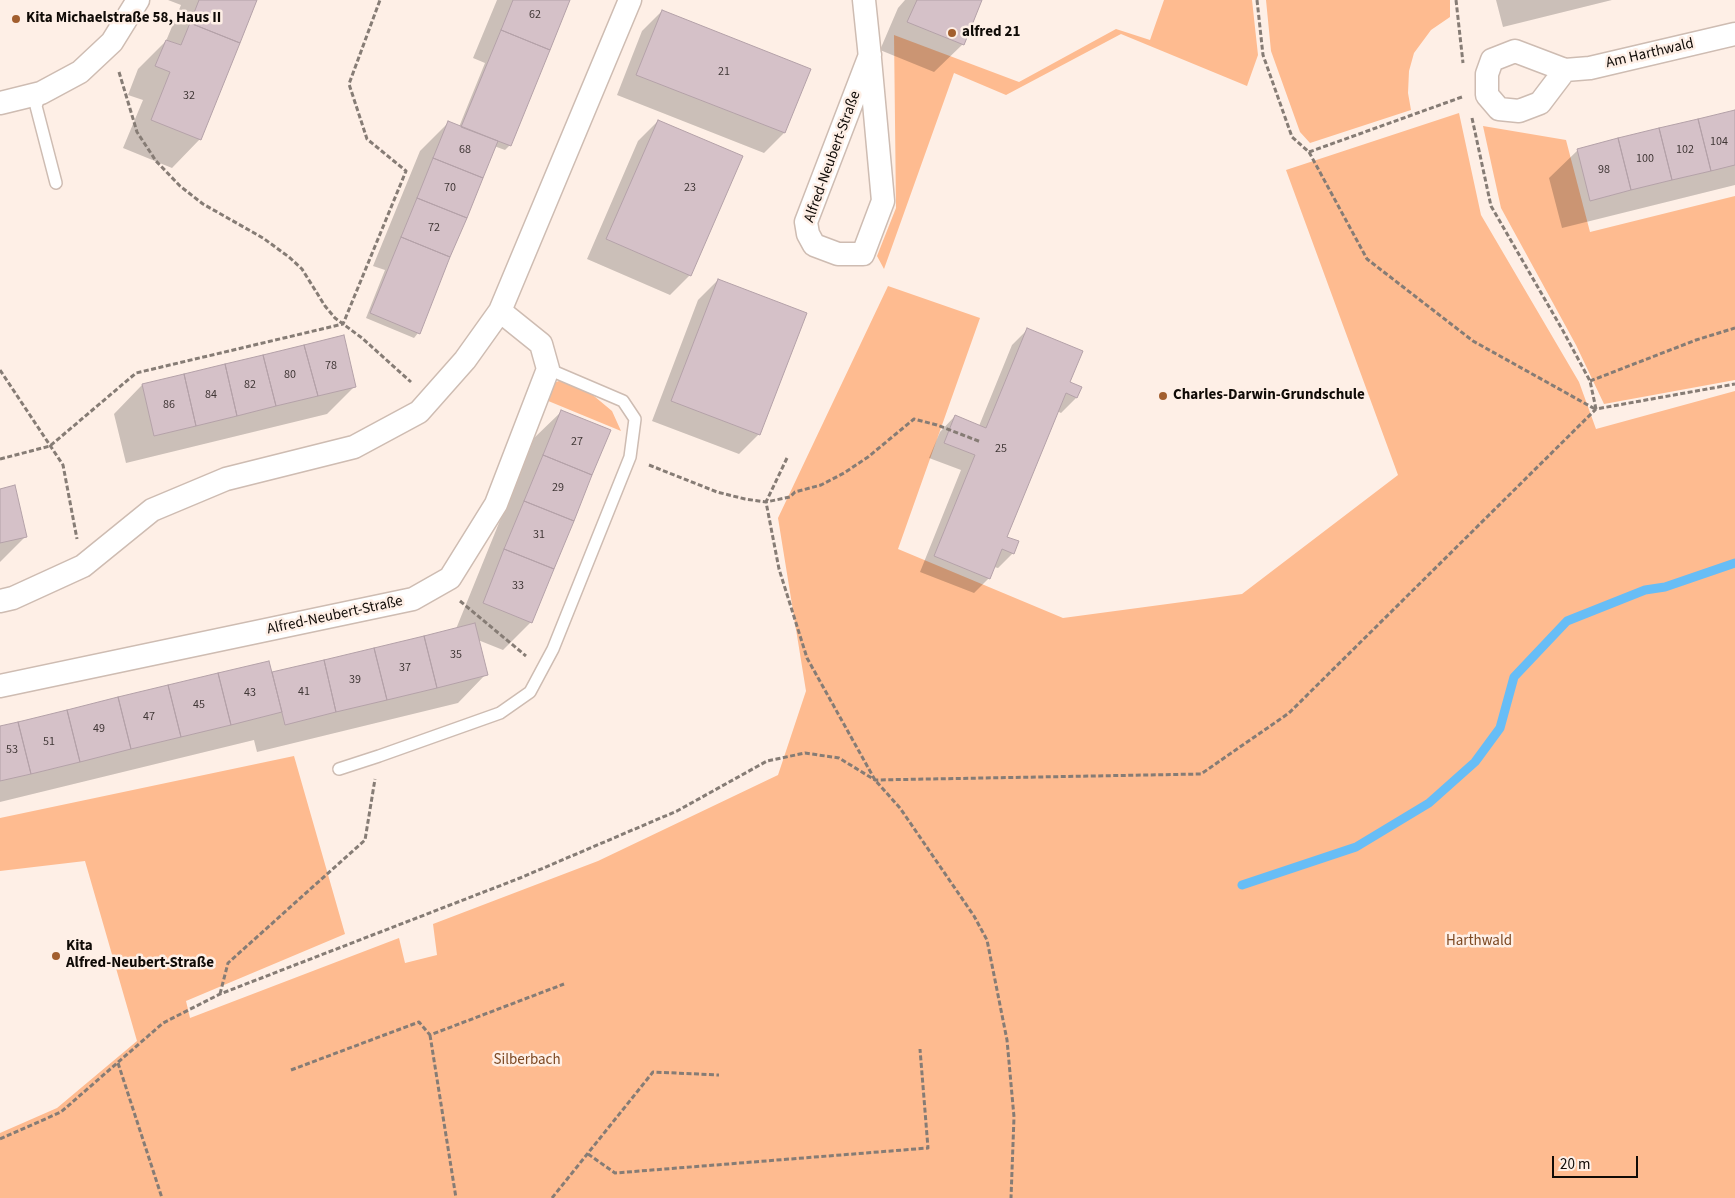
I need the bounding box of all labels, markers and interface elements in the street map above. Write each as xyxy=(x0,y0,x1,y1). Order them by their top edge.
house number: 62 xyxy=(529,8,541,22)
place label: Kita Michaelstraße 58, Haus II xyxy=(26,10,221,28)
marker: Kita Michaelstraße 58, Haus II xyxy=(10,13,22,25)
place label: alfred 21 xyxy=(962,24,1020,42)
marker: alfred 21 xyxy=(946,27,958,39)
street label: Am Harthwald xyxy=(1604,35,1696,73)
house number: 21 xyxy=(718,65,730,79)
house number: 32 xyxy=(183,89,195,103)
street label: Alfred-Neubert-Straße xyxy=(801,89,865,225)
house number: 104 xyxy=(1710,135,1728,149)
house number: 68 xyxy=(459,143,471,157)
house number: 102 xyxy=(1676,143,1694,157)
house number: 100 xyxy=(1636,152,1654,166)
house number: 98 xyxy=(1598,163,1610,177)
house number: 70 xyxy=(444,181,456,195)
house number: 23 xyxy=(684,181,696,195)
house number: 72 xyxy=(428,221,440,235)
house number: 78 xyxy=(325,359,337,373)
house number: 80 xyxy=(284,368,296,382)
house number: 82 xyxy=(244,378,256,392)
place label: Charles-Darwin-Grundschule xyxy=(1173,387,1365,405)
house number: 84 xyxy=(205,388,217,402)
marker: Charles-Darwin-Grundschule xyxy=(1157,390,1169,402)
house number: 86 xyxy=(163,398,175,412)
house number: 27 xyxy=(571,435,583,449)
house number: 25 xyxy=(995,442,1007,456)
house number: 29 xyxy=(552,481,564,495)
house number: 31 xyxy=(533,528,545,542)
house number: 33 xyxy=(512,579,524,593)
street label: Alfred-Neubert-Straße xyxy=(265,593,405,639)
house number: 35 xyxy=(450,648,462,662)
house number: 37 xyxy=(399,661,411,675)
house number: 39 xyxy=(349,673,361,687)
house number: 41 xyxy=(298,685,310,699)
house number: 43 xyxy=(244,686,256,700)
house number: 45 xyxy=(193,698,205,712)
house number: 47 xyxy=(143,710,155,724)
house number: 49 xyxy=(93,722,105,736)
house number: 51 xyxy=(43,735,55,749)
house number: 53 xyxy=(6,743,18,757)
park label: Harthwald xyxy=(1446,933,1512,951)
place label: Kita Alfred-Neubert-Straße xyxy=(66,938,214,973)
marker: Kita Alfred-Neubert-Straße xyxy=(50,950,62,962)
park label: Silberbach xyxy=(493,1052,561,1070)
scale bar xyxy=(1555,1146,1641,1178)
text: 20 m xyxy=(1560,1154,1590,1175)

